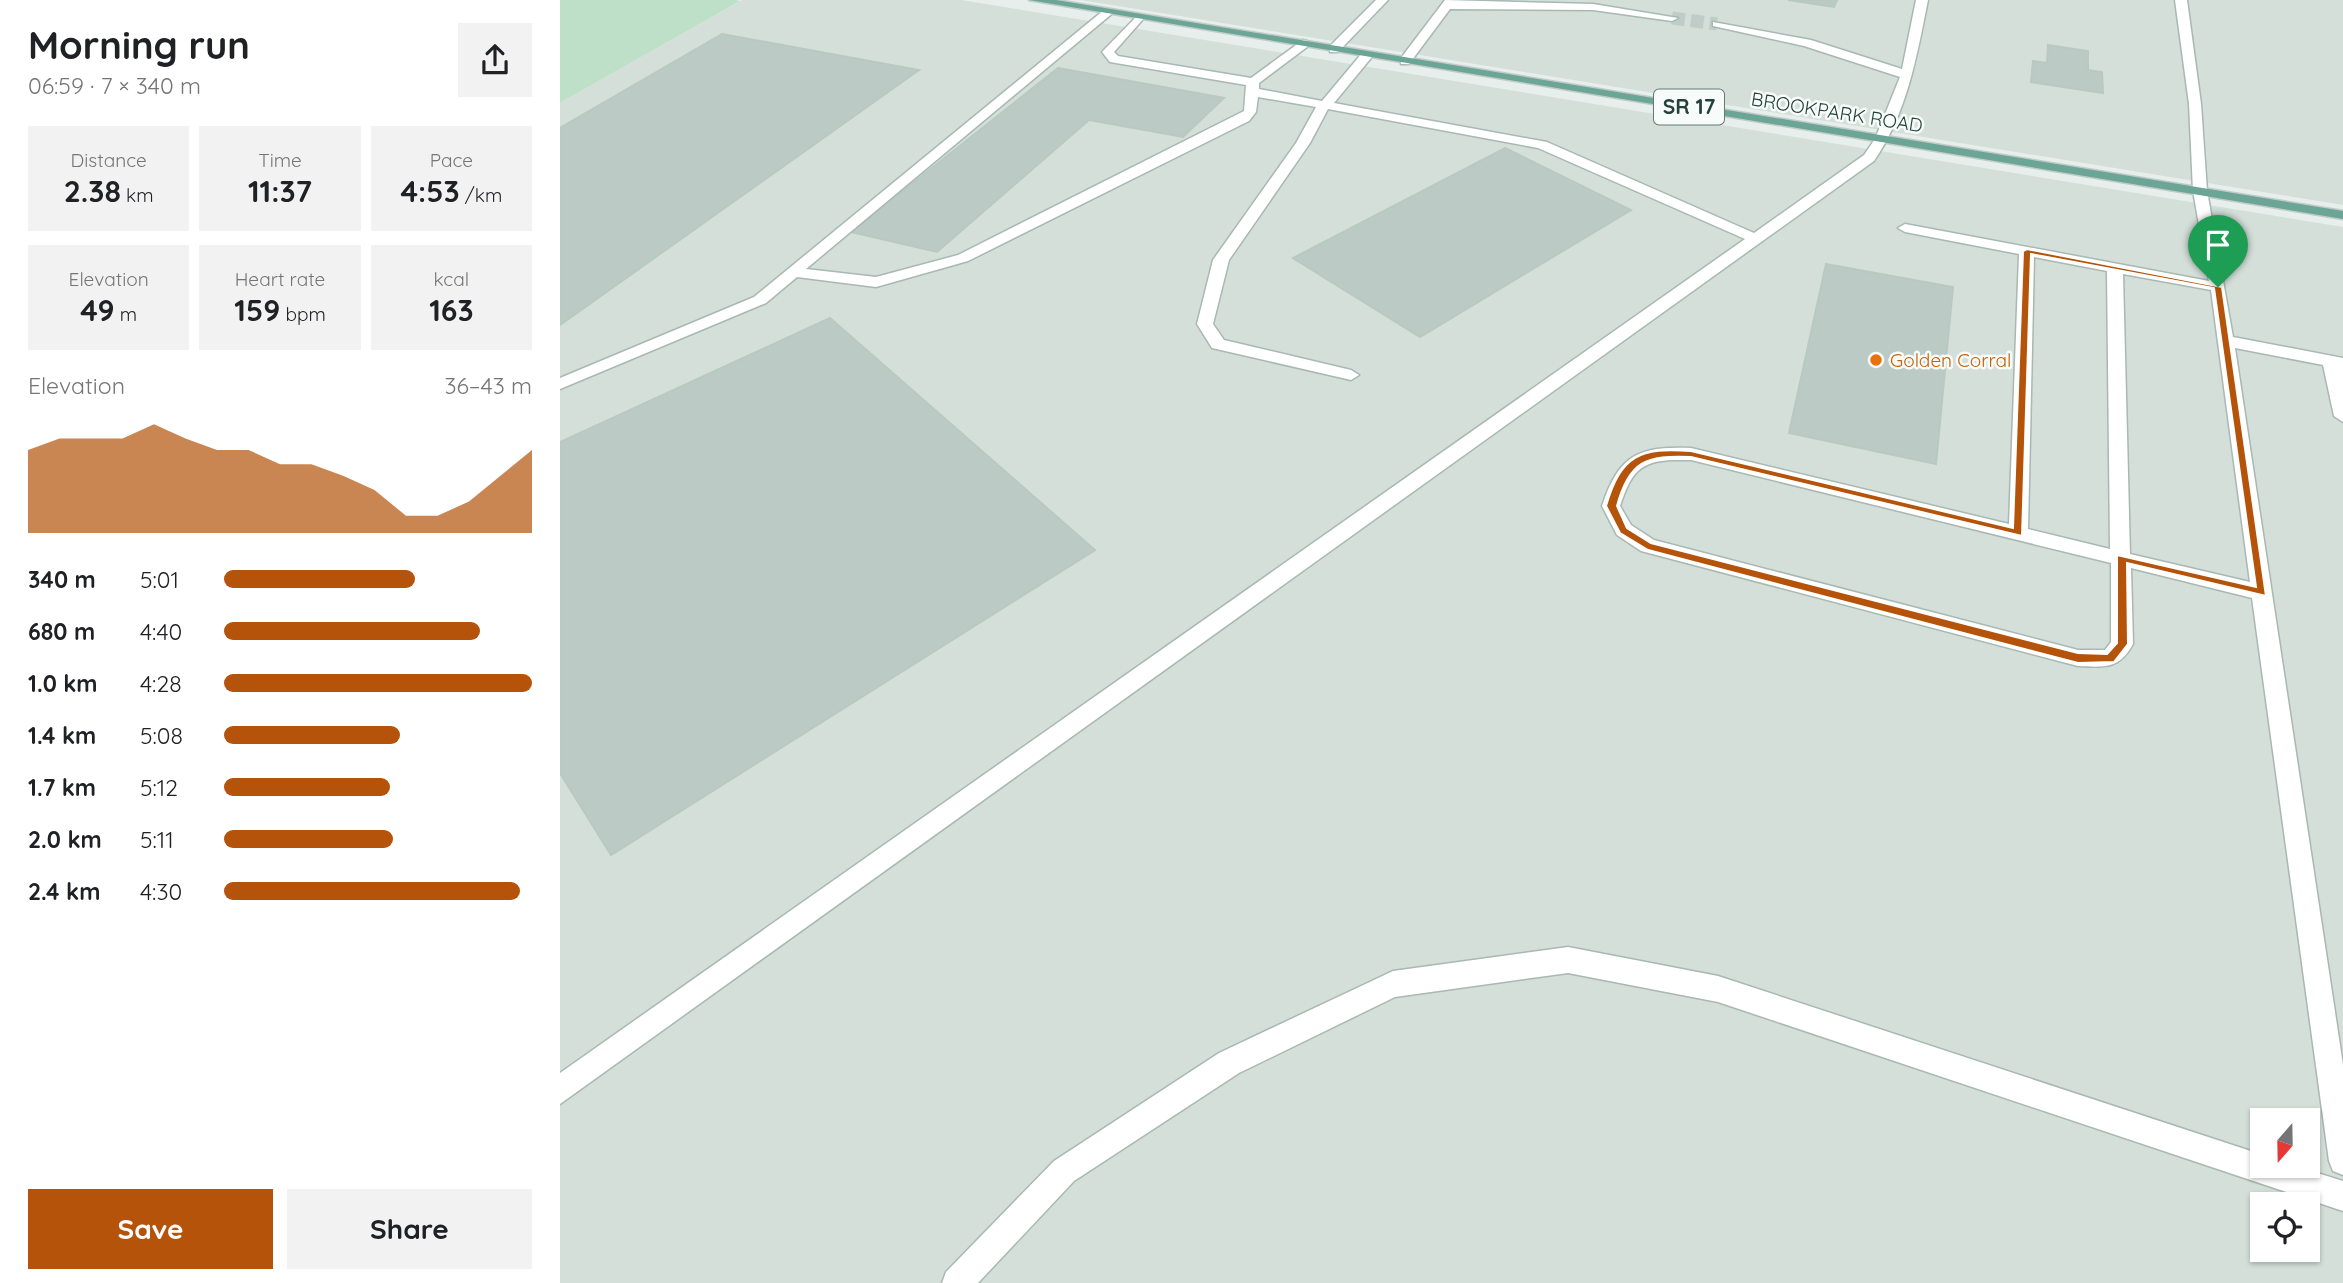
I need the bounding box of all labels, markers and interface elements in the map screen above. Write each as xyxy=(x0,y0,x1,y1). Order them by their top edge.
text: Morning run xyxy=(28,21,250,69)
button: share xyxy=(458,23,532,97)
text: 06:59 · 7 × 340 m xyxy=(28,71,201,100)
street label: BROOKPARK ROAD xyxy=(1749,87,1925,137)
road number: SR 17 xyxy=(1654,90,1724,124)
text: Distance xyxy=(71,148,147,172)
text: Time xyxy=(258,148,302,172)
text: Pace xyxy=(430,148,473,172)
text: 2.38 xyxy=(64,172,121,210)
text: 11:37 xyxy=(248,172,312,210)
text: 4:53 xyxy=(400,172,460,210)
text: km xyxy=(121,183,154,207)
text: /km xyxy=(460,183,502,207)
pin xyxy=(2188,215,2248,287)
icon: arrive xyxy=(2199,226,2237,264)
text: Elevation xyxy=(69,267,149,291)
text: Heart rate xyxy=(235,267,325,291)
text: kcal xyxy=(434,267,469,291)
text: 49 xyxy=(80,291,114,329)
text: 159 xyxy=(234,291,280,329)
text: 163 xyxy=(429,291,474,329)
text: m xyxy=(114,302,137,326)
text: bpm xyxy=(280,302,326,326)
place label: Golden Corral xyxy=(1890,348,2011,372)
marker: Golden Corral xyxy=(1868,352,1884,368)
text: Elevation xyxy=(28,371,125,400)
text: 36–43 m xyxy=(444,371,532,400)
text: 340 m xyxy=(28,565,96,594)
text: 5:01 xyxy=(140,565,179,594)
text: 680 m xyxy=(28,617,95,646)
text: 4:40 xyxy=(140,617,182,646)
text: 1.0 km xyxy=(28,669,98,698)
text: 4:28 xyxy=(140,669,182,698)
text: 1.4 km xyxy=(28,721,96,750)
text: 5:08 xyxy=(140,721,183,750)
text: 1.7 km xyxy=(28,773,96,802)
text: 5:12 xyxy=(140,773,178,802)
text: 2.0 km xyxy=(28,825,102,854)
text: 5:11 xyxy=(140,825,174,854)
text: 2.4 km xyxy=(28,877,100,906)
text: 4:30 xyxy=(140,877,182,906)
north arrow xyxy=(2250,1108,2320,1178)
map controls xyxy=(2250,1108,2320,1262)
button: Save xyxy=(28,1189,273,1269)
button: Share xyxy=(287,1189,532,1269)
button: locate xyxy=(2250,1192,2320,1262)

